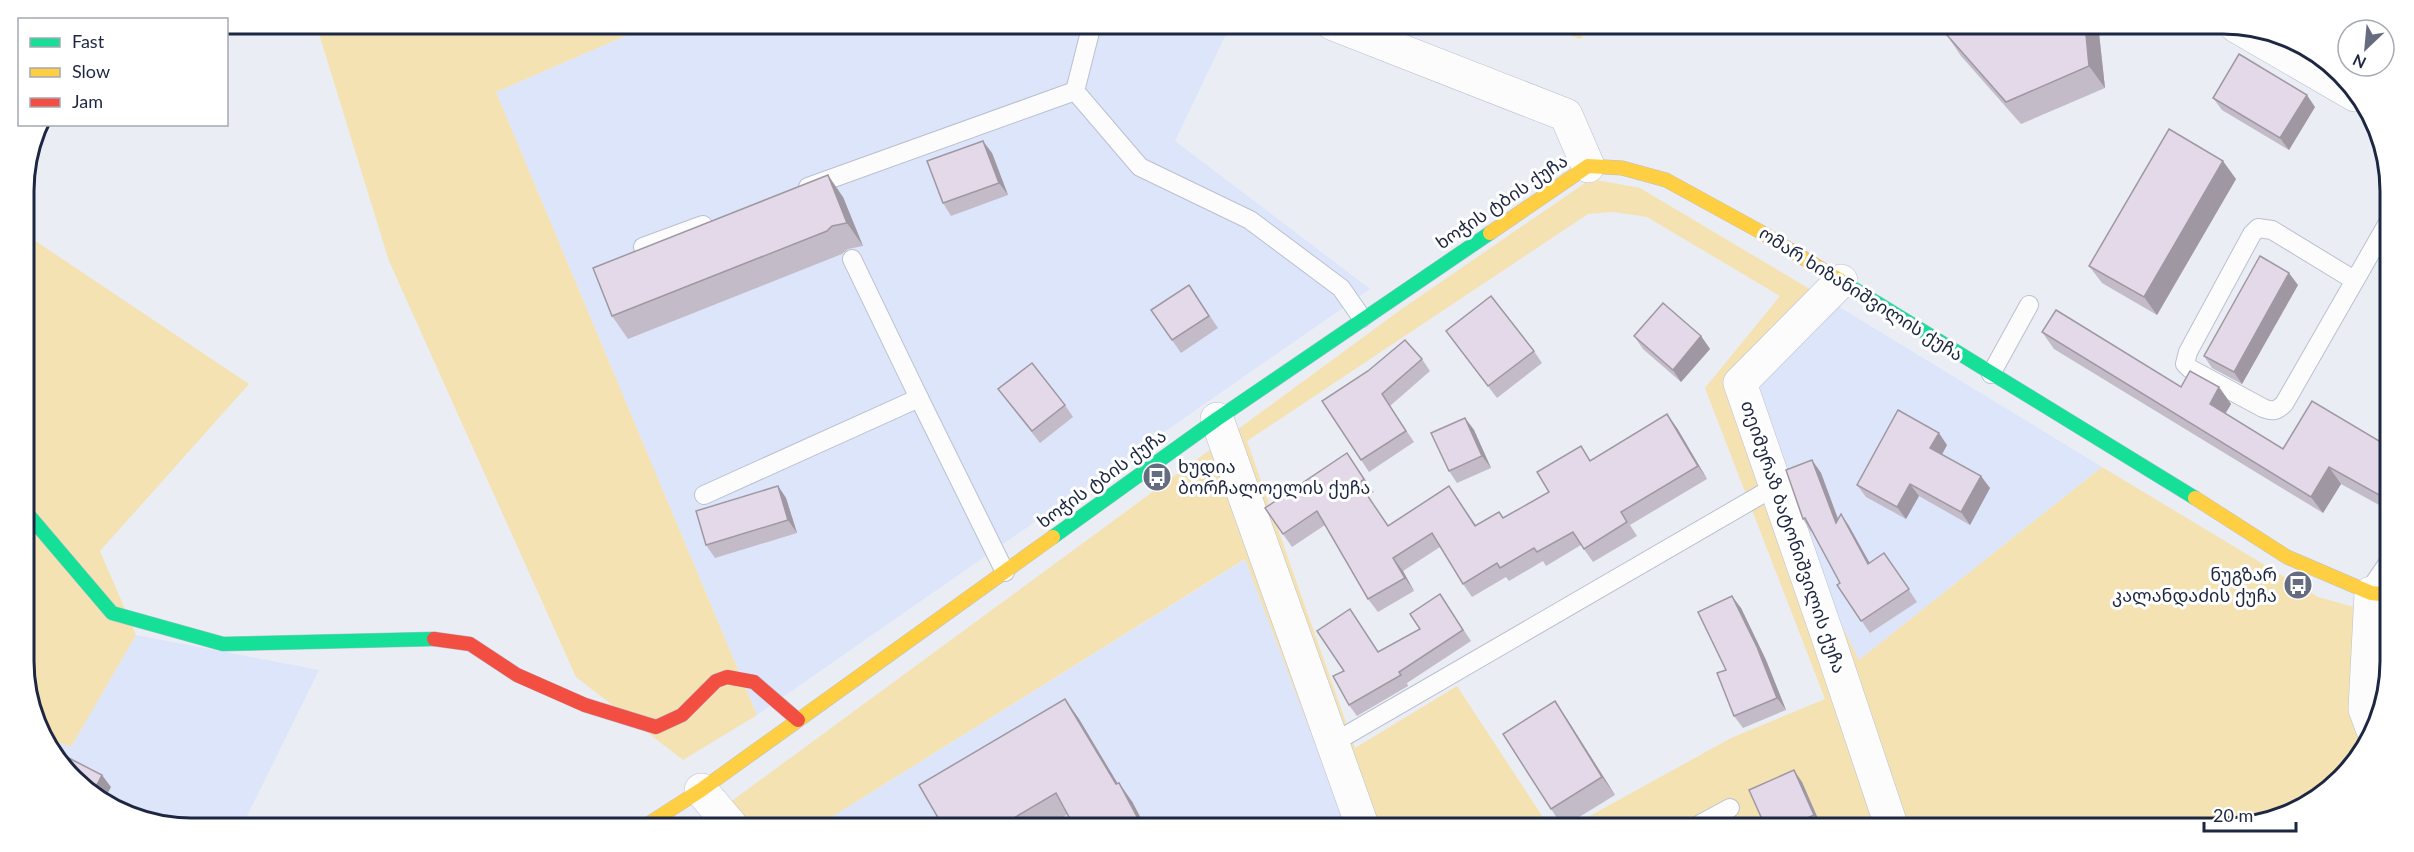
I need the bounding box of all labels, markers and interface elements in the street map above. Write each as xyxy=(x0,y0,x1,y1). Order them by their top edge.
legend xyxy=(18,18,228,126)
north arrow xyxy=(2336,18,2396,78)
text: Fast xyxy=(72,30,105,52)
text: N xyxy=(2350,51,2369,73)
text: Slow xyxy=(72,60,110,82)
text: Jam xyxy=(72,90,103,112)
street label: ხოჭის ტბის ქუჩა xyxy=(1431,149,1572,254)
street label: ომარ ხიზანიშვილის ქუჩა xyxy=(1755,221,1968,366)
street label: თეიმურაზ ბატონიშვილის ქუჩა xyxy=(1736,397,1851,676)
street label: ხოჭის ტბის ქუჩა xyxy=(1033,424,1171,533)
place label: ხუდია ბორჩალოელის ქუჩა xyxy=(1178,455,1370,499)
bus stop icon: ხუდია ბორჩალოელის ქუჩა xyxy=(1141,461,1173,493)
place label: ნუგზარ კალანდაძის ქუჩა xyxy=(2112,563,2277,607)
bus stop icon: ნუგზარ კალანდაძის ქუჩა xyxy=(2282,569,2314,601)
scale bar xyxy=(2204,795,2296,833)
text: 20 m xyxy=(2213,804,2253,826)

